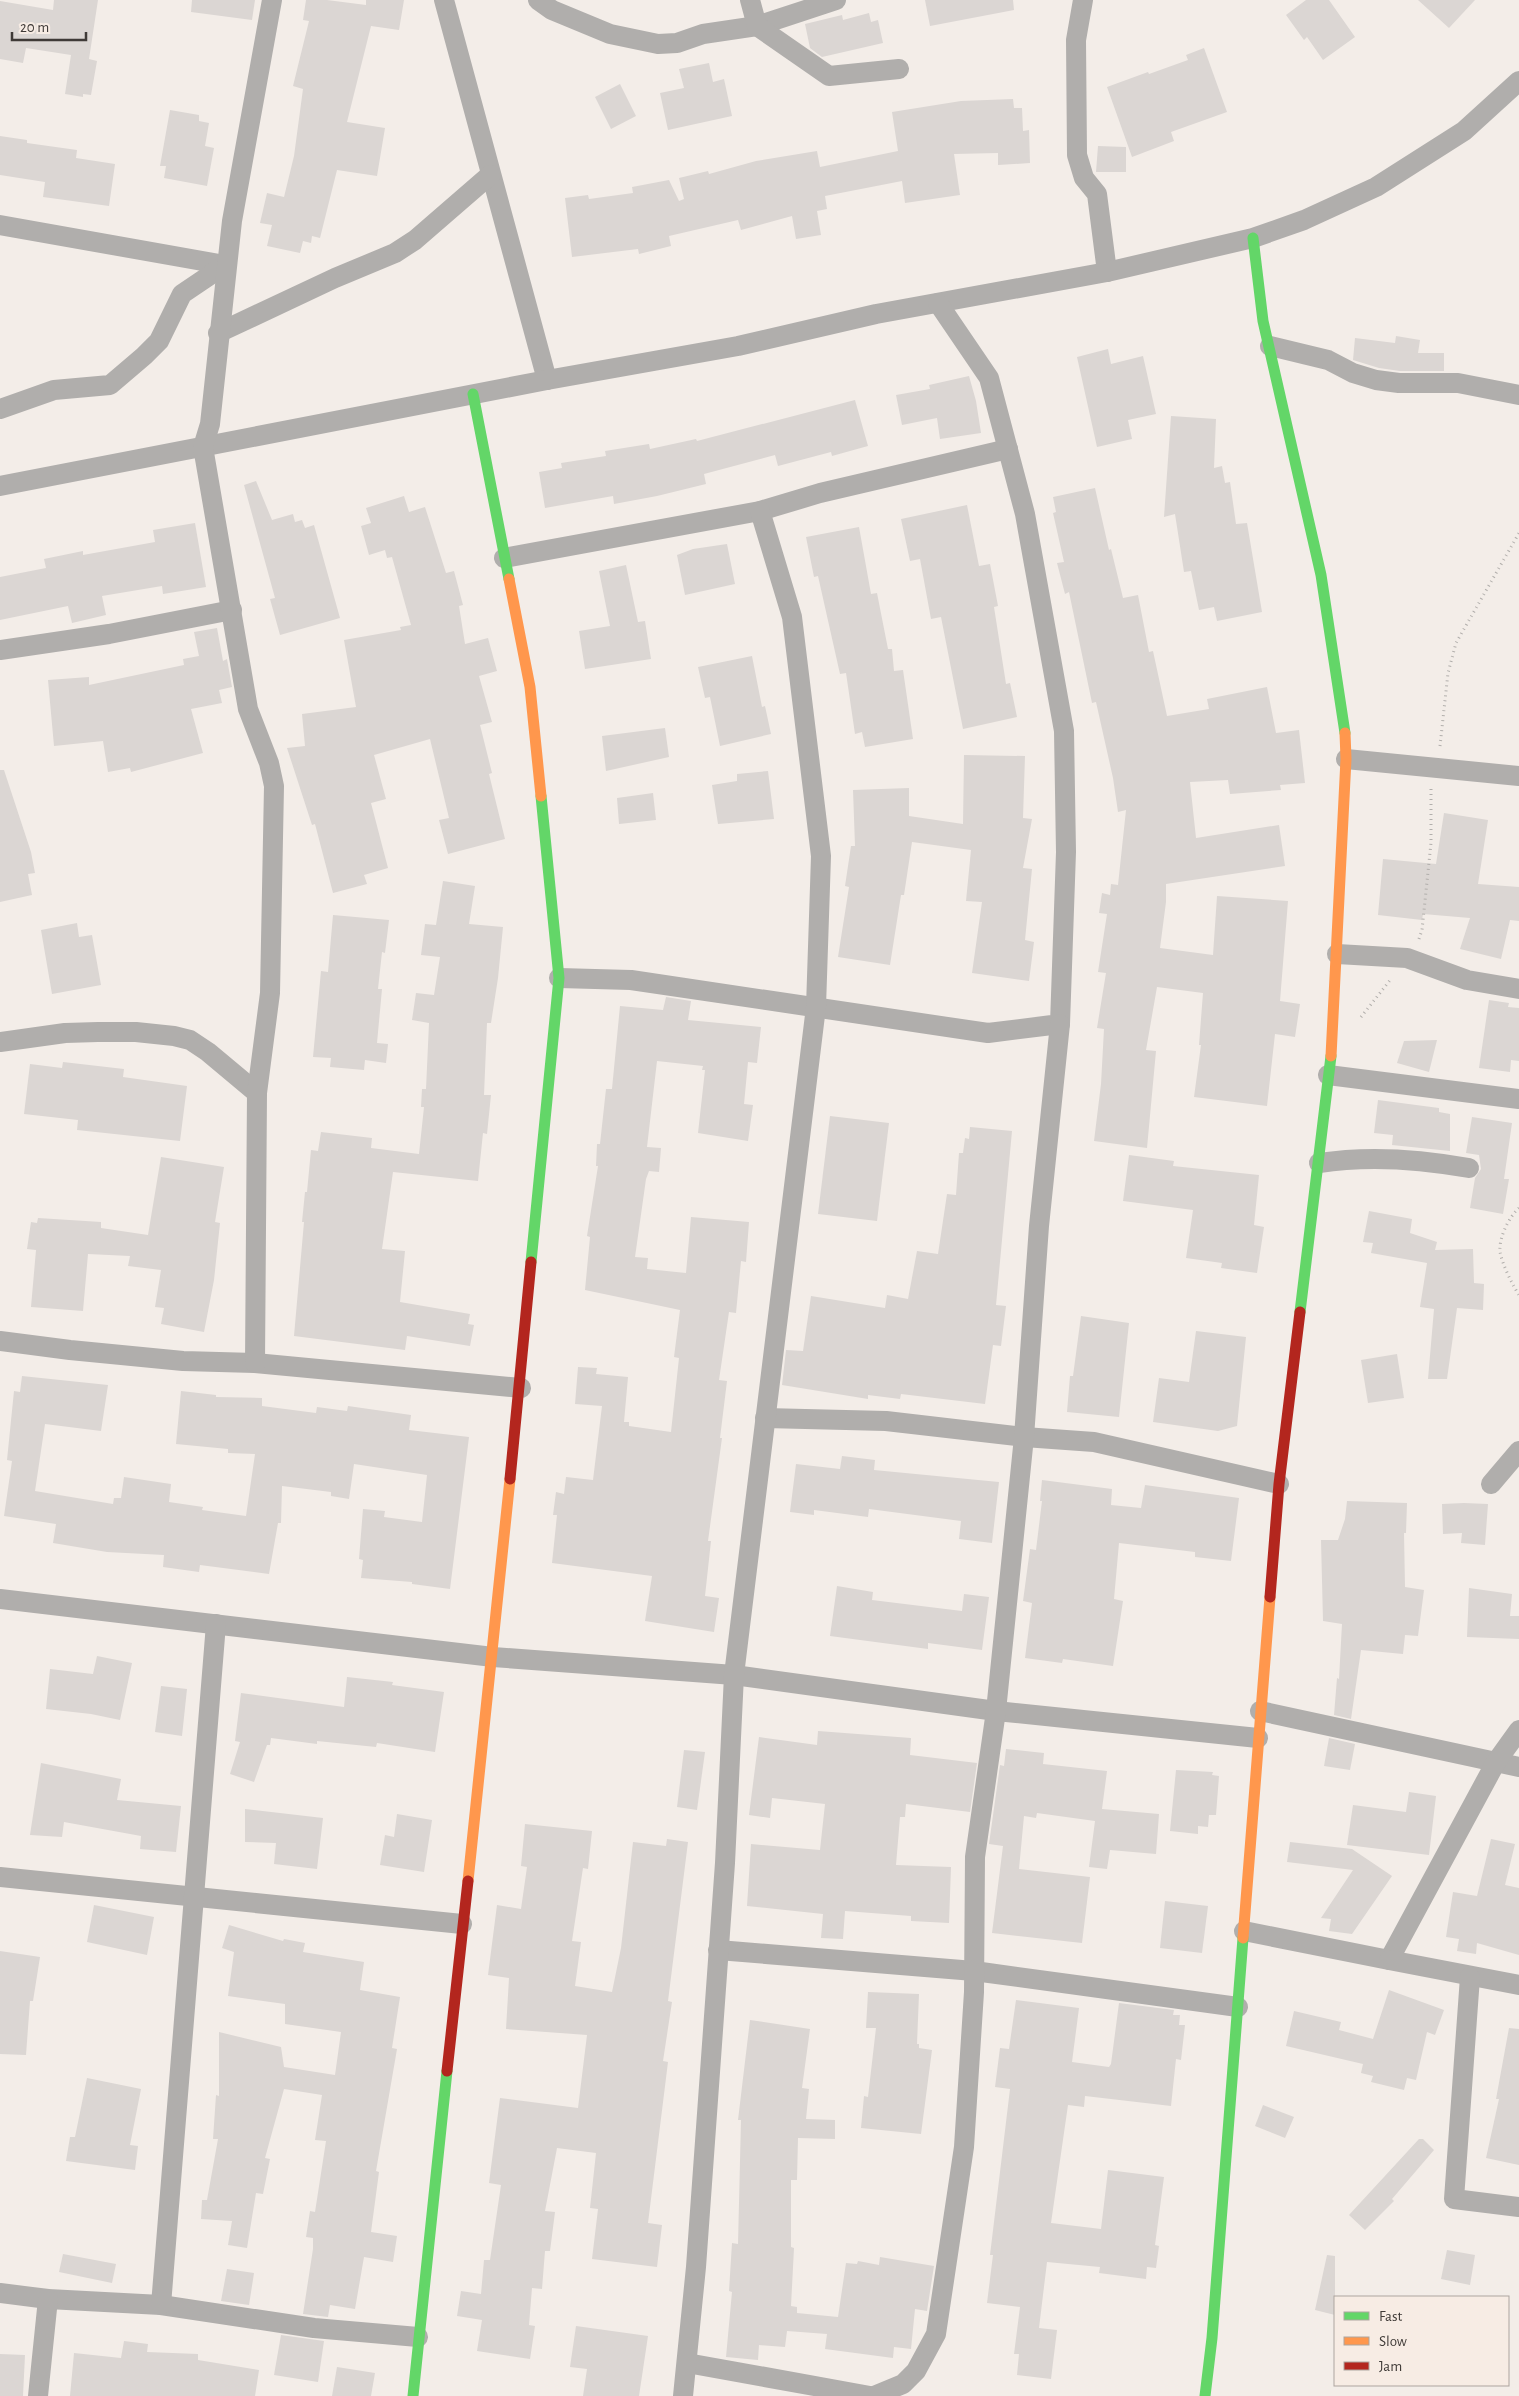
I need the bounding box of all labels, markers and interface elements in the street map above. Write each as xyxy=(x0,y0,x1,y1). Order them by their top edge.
scale bar xyxy=(12,10,86,42)
text: 20 m xyxy=(20,20,49,35)
legend xyxy=(1334,2296,1509,2386)
text: Fast xyxy=(1379,2309,1403,2324)
text: Slow xyxy=(1379,2334,1407,2349)
text: Jam xyxy=(1379,2359,1402,2374)

